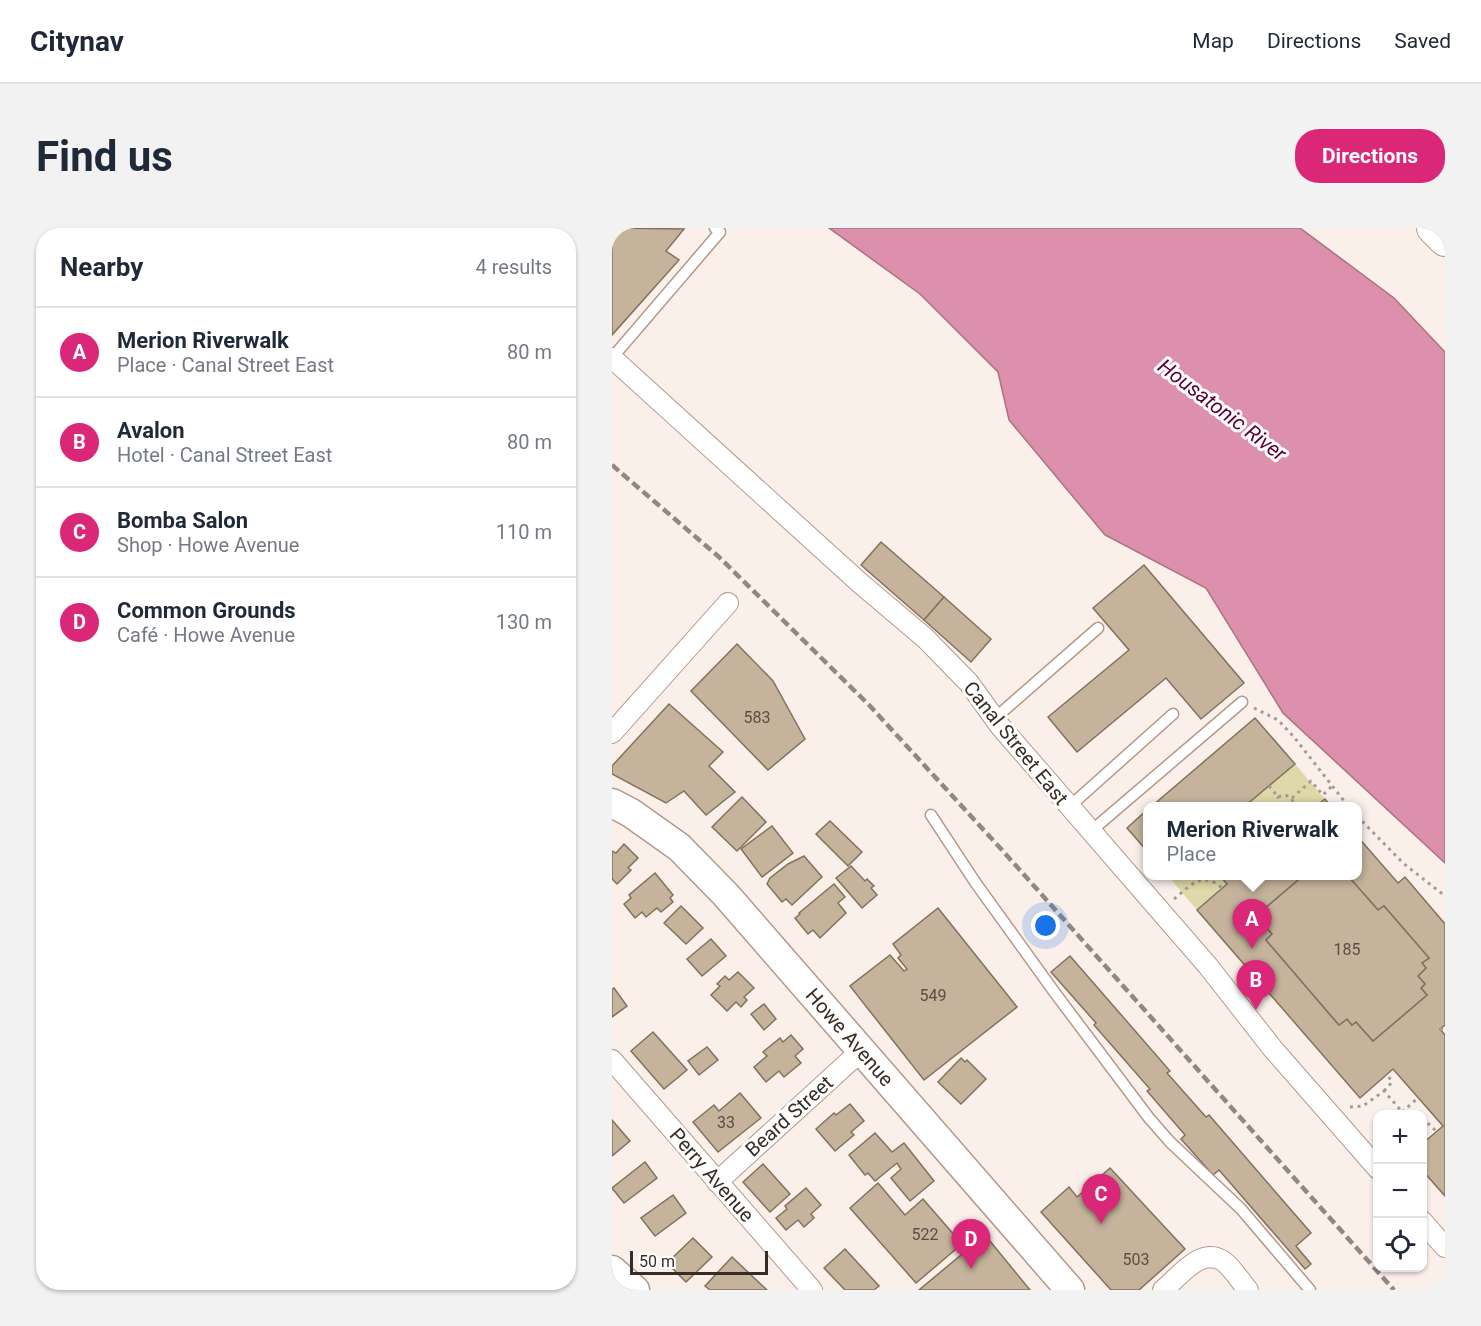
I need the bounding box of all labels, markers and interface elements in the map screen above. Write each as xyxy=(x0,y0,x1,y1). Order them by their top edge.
text: Citynav xyxy=(30,25,124,58)
text: Map xyxy=(1192,29,1234,53)
text: Directions xyxy=(1267,29,1361,53)
text: Saved xyxy=(1394,29,1451,53)
button: Directions xyxy=(1295,129,1445,183)
text: Find us xyxy=(36,132,173,181)
text: Nearby xyxy=(60,252,143,282)
text: 4 results xyxy=(476,255,552,279)
text: Merion Riverwalk xyxy=(117,328,289,353)
text: A xyxy=(73,340,86,364)
text: 80 m xyxy=(507,340,552,364)
text: Place · Canal Street East xyxy=(117,353,334,377)
water label: Housatonic River xyxy=(1153,354,1292,467)
text: Avalon xyxy=(117,418,185,443)
text: B xyxy=(73,430,86,454)
text: 80 m xyxy=(507,430,552,454)
text: Hotel · Canal Street East xyxy=(117,443,332,467)
text: Bomba Salon xyxy=(117,508,248,533)
text: C xyxy=(73,520,86,544)
text: 110 m xyxy=(496,520,552,544)
text: Shop · Howe Avenue xyxy=(117,533,299,557)
text: Common Grounds xyxy=(117,598,296,623)
text: D xyxy=(73,610,86,634)
text: 130 m xyxy=(496,610,552,634)
text: Café · Howe Avenue xyxy=(117,623,295,647)
street label: Canal Street East xyxy=(959,676,1073,810)
house number: 583 xyxy=(744,708,770,727)
popup xyxy=(1143,802,1362,880)
text: Merion Riverwalk xyxy=(1167,817,1338,842)
text: Place xyxy=(1167,842,1216,866)
pin: A xyxy=(1232,900,1272,949)
your location xyxy=(1031,911,1060,940)
house number: 185 xyxy=(1334,940,1360,959)
pin: B xyxy=(1236,960,1276,1010)
street label: Howe Avenue xyxy=(801,983,899,1091)
house number: 549 xyxy=(920,986,946,1005)
street label: Beard Street xyxy=(740,1070,838,1162)
map controls xyxy=(1373,1110,1427,1272)
button: + xyxy=(1373,1110,1427,1164)
house number: 33 xyxy=(717,1113,735,1132)
street label: Perry Avenue xyxy=(665,1123,759,1227)
button: − xyxy=(1373,1164,1427,1218)
pin: C xyxy=(1082,1174,1120,1224)
button: locate xyxy=(1373,1218,1427,1272)
pin: D xyxy=(952,1220,990,1269)
house number: 522 xyxy=(912,1225,938,1244)
scale bar xyxy=(630,1248,768,1276)
house number: 503 xyxy=(1123,1250,1149,1269)
text: 50 m xyxy=(639,1252,675,1271)

